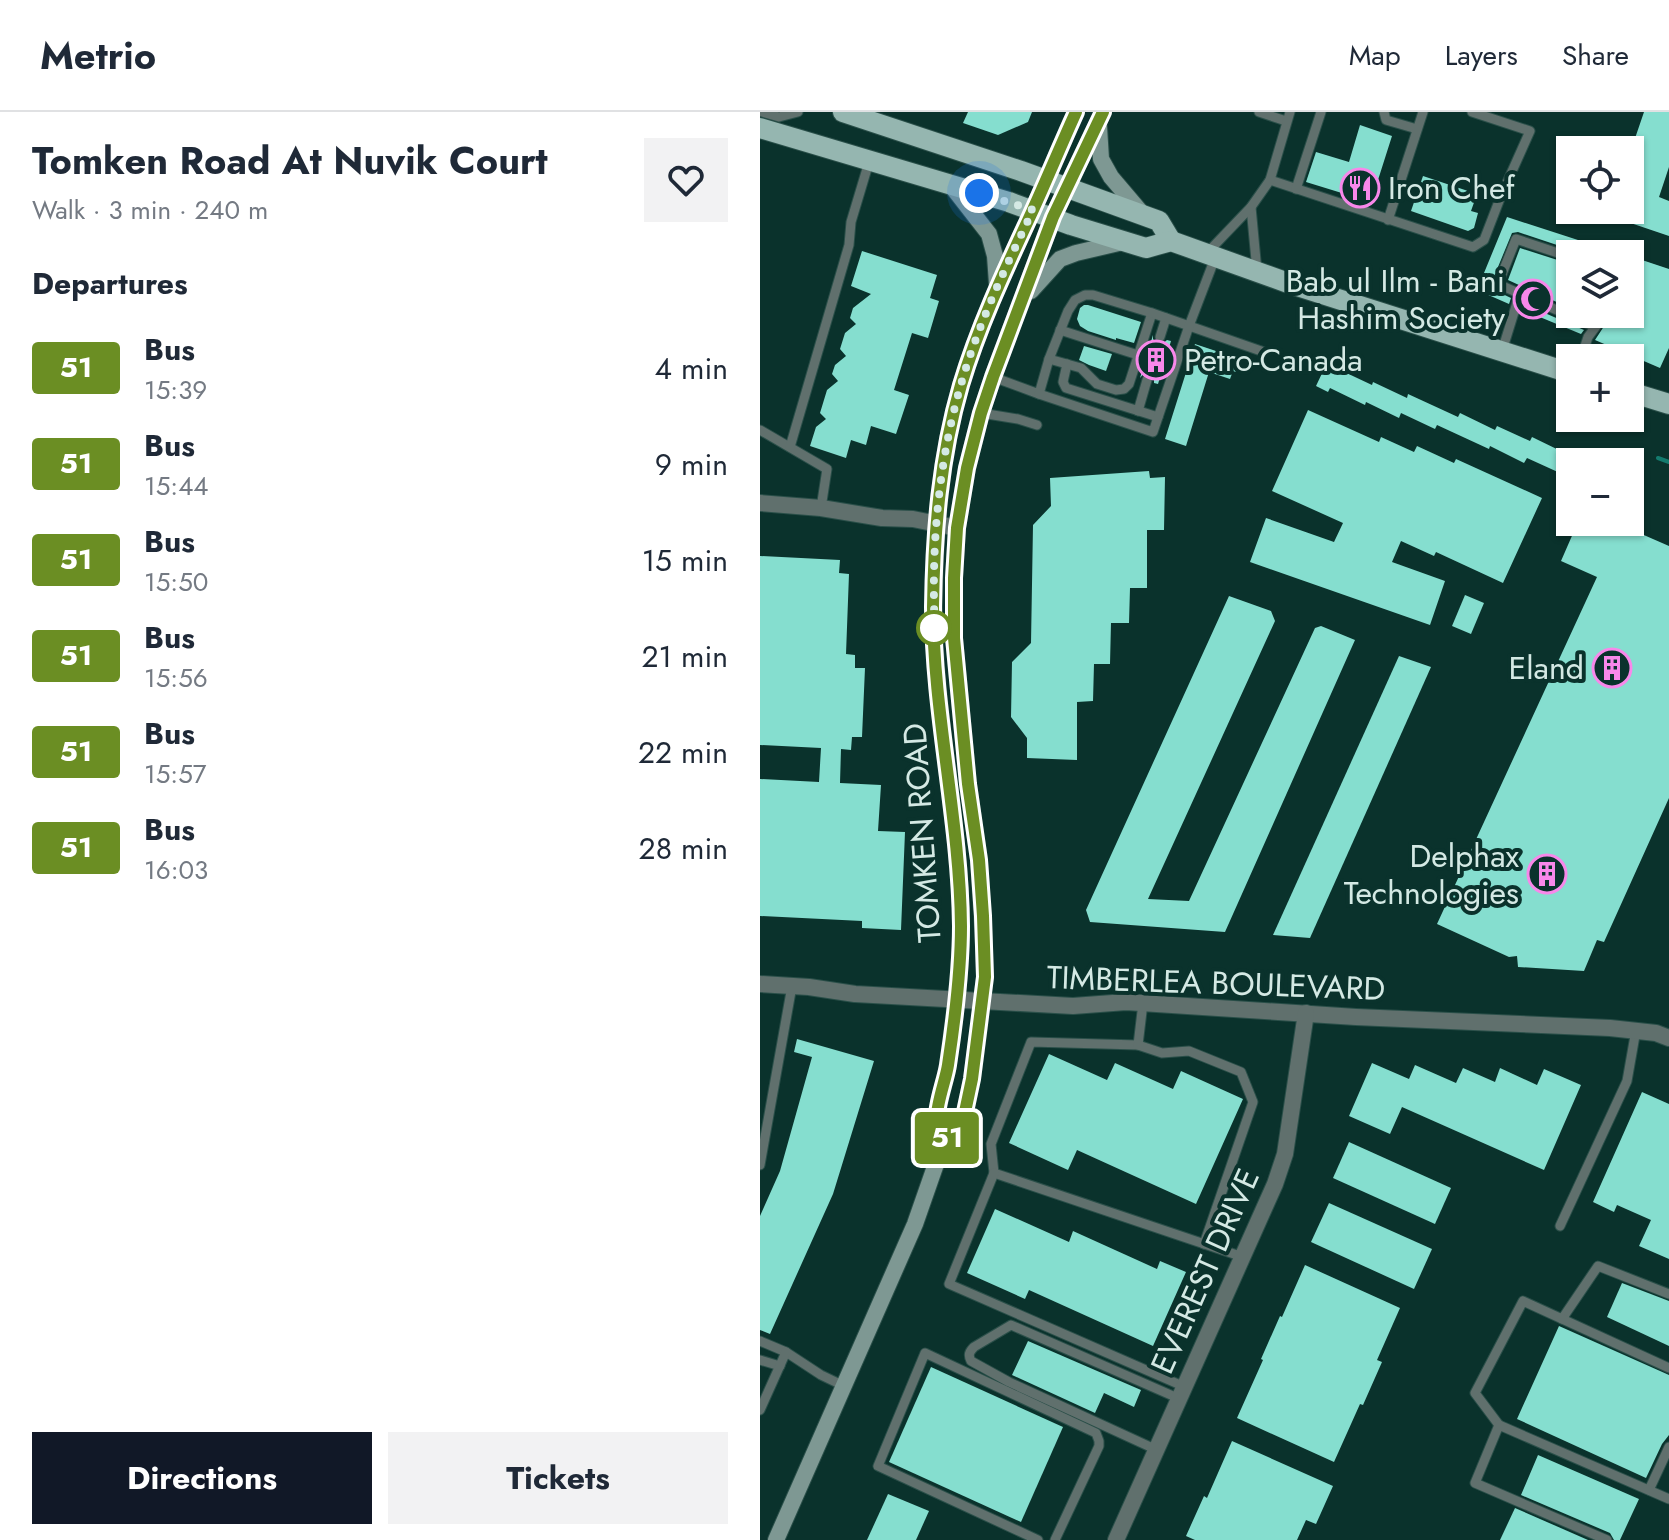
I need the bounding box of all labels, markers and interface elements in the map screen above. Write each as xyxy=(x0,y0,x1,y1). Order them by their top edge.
text: Metrio xyxy=(40,28,156,83)
text: Map xyxy=(1349,35,1401,76)
text: Layers xyxy=(1445,35,1518,76)
text: Share xyxy=(1562,35,1629,76)
text: Tomken Road At Nuvik Court xyxy=(32,133,548,188)
map controls xyxy=(1556,136,1644,536)
button: locate xyxy=(1556,136,1644,224)
button: heart xyxy=(644,138,728,222)
place label: Iron Chef xyxy=(1388,165,1515,211)
restaurant icon: Iron Chef xyxy=(1339,167,1381,209)
your location xyxy=(959,173,999,213)
text: Walk · 3 min · 240 m xyxy=(32,191,268,229)
button: layers xyxy=(1556,240,1644,328)
place label: Bab ul Ilm - Bani Hashim Society xyxy=(1286,258,1506,341)
text: Departures xyxy=(32,262,188,305)
mosque icon: Bab ul Ilm - Bani Hashim Society xyxy=(1512,278,1554,320)
text: Bus xyxy=(144,328,195,371)
place label: Petro-Canada xyxy=(1184,337,1363,383)
building icon: Petro-Canada xyxy=(1135,339,1177,381)
button: + xyxy=(1556,344,1644,432)
text: 51 xyxy=(60,347,92,388)
text: 4 min xyxy=(655,347,728,390)
text: 15:39 xyxy=(144,371,207,409)
text: Bus xyxy=(144,424,195,467)
text: 51 xyxy=(60,443,92,484)
text: 9 min xyxy=(655,443,728,486)
button: − xyxy=(1556,448,1644,536)
text: 15:44 xyxy=(144,467,208,505)
text: Bus xyxy=(144,520,195,563)
text: 51 xyxy=(60,539,92,580)
text: 15 min xyxy=(642,539,728,582)
text: 15:50 xyxy=(144,563,208,601)
unlabelled marker xyxy=(917,611,951,645)
text: Bus xyxy=(144,616,195,659)
text: 51 xyxy=(60,635,92,676)
text: 21 min xyxy=(641,635,728,678)
place label: Eland xyxy=(1509,645,1584,691)
building icon: Eland xyxy=(1591,647,1633,689)
text: 15:56 xyxy=(144,659,208,697)
text: Bus xyxy=(144,712,195,755)
street label: TOMKEN ROAD xyxy=(891,722,953,944)
text: 51 xyxy=(60,731,92,772)
text: 22 min xyxy=(638,731,728,774)
text: 15:57 xyxy=(144,755,206,793)
text: Bus xyxy=(144,808,195,851)
text: 51 xyxy=(60,827,92,868)
text: 28 min xyxy=(639,827,728,870)
place label: Delphax Technologies xyxy=(1344,833,1520,916)
text: 16:03 xyxy=(144,851,208,889)
building icon: Delphax Technologies xyxy=(1526,853,1568,895)
street label: TIMBERLEA BOULEVARD xyxy=(1046,954,1386,1012)
line badge: 51 xyxy=(911,1112,983,1164)
text: 51 xyxy=(931,1117,963,1158)
street label: EVEREST DRIVE xyxy=(1139,1161,1271,1381)
button: Directions xyxy=(32,1432,372,1524)
button: Tickets xyxy=(388,1432,728,1524)

